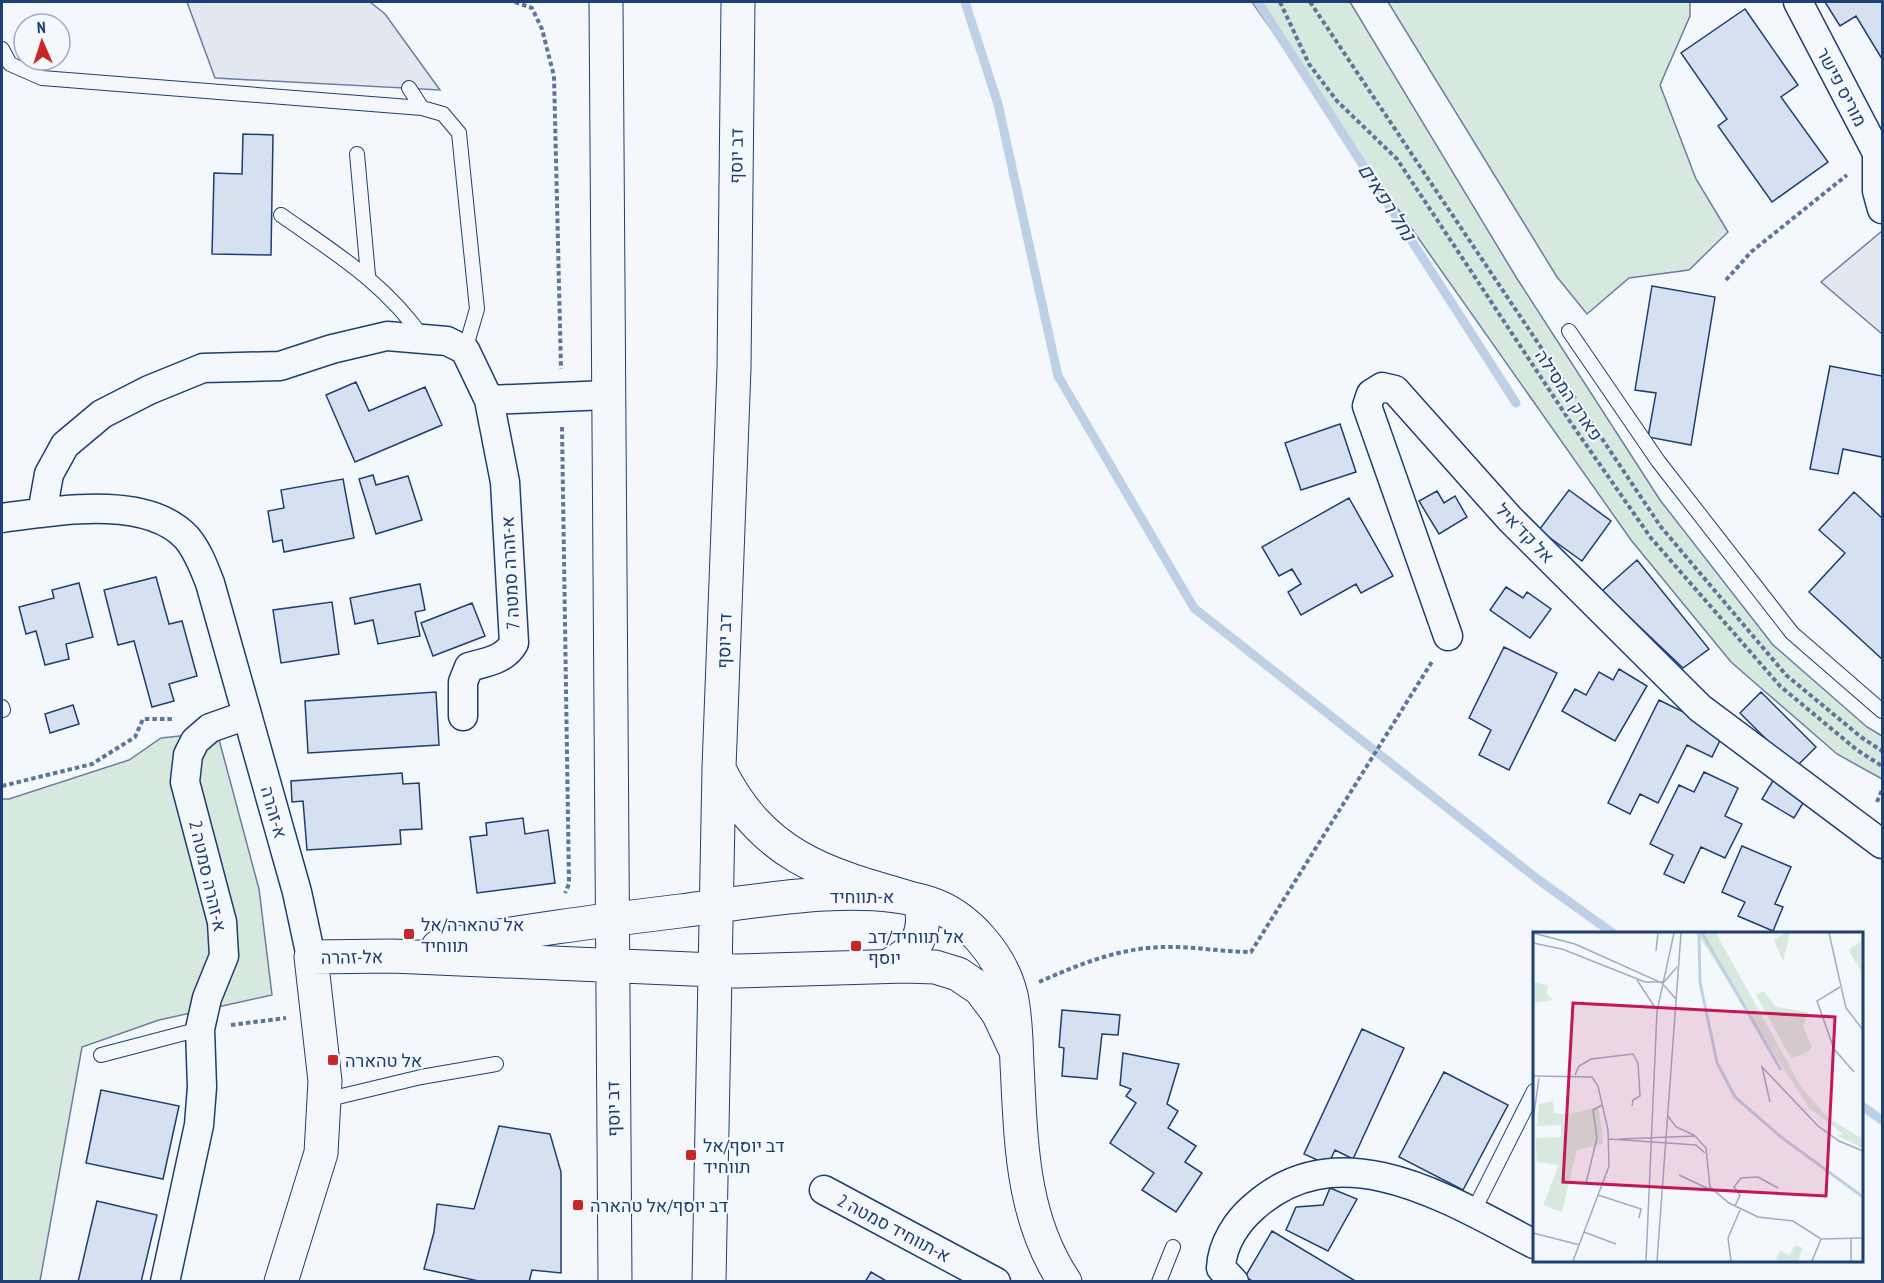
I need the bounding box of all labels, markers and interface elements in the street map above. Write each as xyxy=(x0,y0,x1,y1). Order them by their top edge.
north arrow xyxy=(12,12,72,72)
text: N xyxy=(36,17,46,37)
street label: מוריס פישר xyxy=(1812,44,1872,130)
street label: דב יוסף xyxy=(724,128,748,184)
water label: נחל רפאים xyxy=(1352,158,1423,247)
street label: פארק המסילה xyxy=(1530,345,1608,445)
street label: אל קד'איל xyxy=(1491,498,1559,568)
street label: א-זהרה סמטה 7 xyxy=(496,516,524,630)
street label: דב יוסף xyxy=(712,613,736,669)
street label: א-זהרה xyxy=(256,783,292,841)
street label: א-זהרה סמטה 2 xyxy=(184,818,232,934)
street label: א-תווחיד xyxy=(830,885,894,908)
place label: אל טהארה/אל תווחיד xyxy=(421,913,524,957)
place label: אל תווחיד/דב יוסף xyxy=(868,925,964,969)
marker: אל טהארה/אל תווחיד xyxy=(402,927,416,941)
inset map xyxy=(1533,932,1863,1262)
marker: אל תווחיד/דב יוסף xyxy=(849,939,863,953)
street label: אל-זהרה xyxy=(321,945,383,969)
place label: אל טהארה xyxy=(345,1049,422,1072)
marker: אל טהארה xyxy=(326,1053,340,1067)
street label: דב יוסף xyxy=(601,1081,625,1137)
place label: דב יוסף/אל תווחיד xyxy=(703,1134,785,1178)
marker: דב יוסף/אל תווחיד xyxy=(684,1148,698,1162)
street label: א-תווחיד סמטה 2 xyxy=(834,1189,954,1267)
place label: דב יוסף/אל טהארה xyxy=(590,1194,728,1217)
marker: דב יוסף/אל טהארה xyxy=(571,1198,585,1212)

